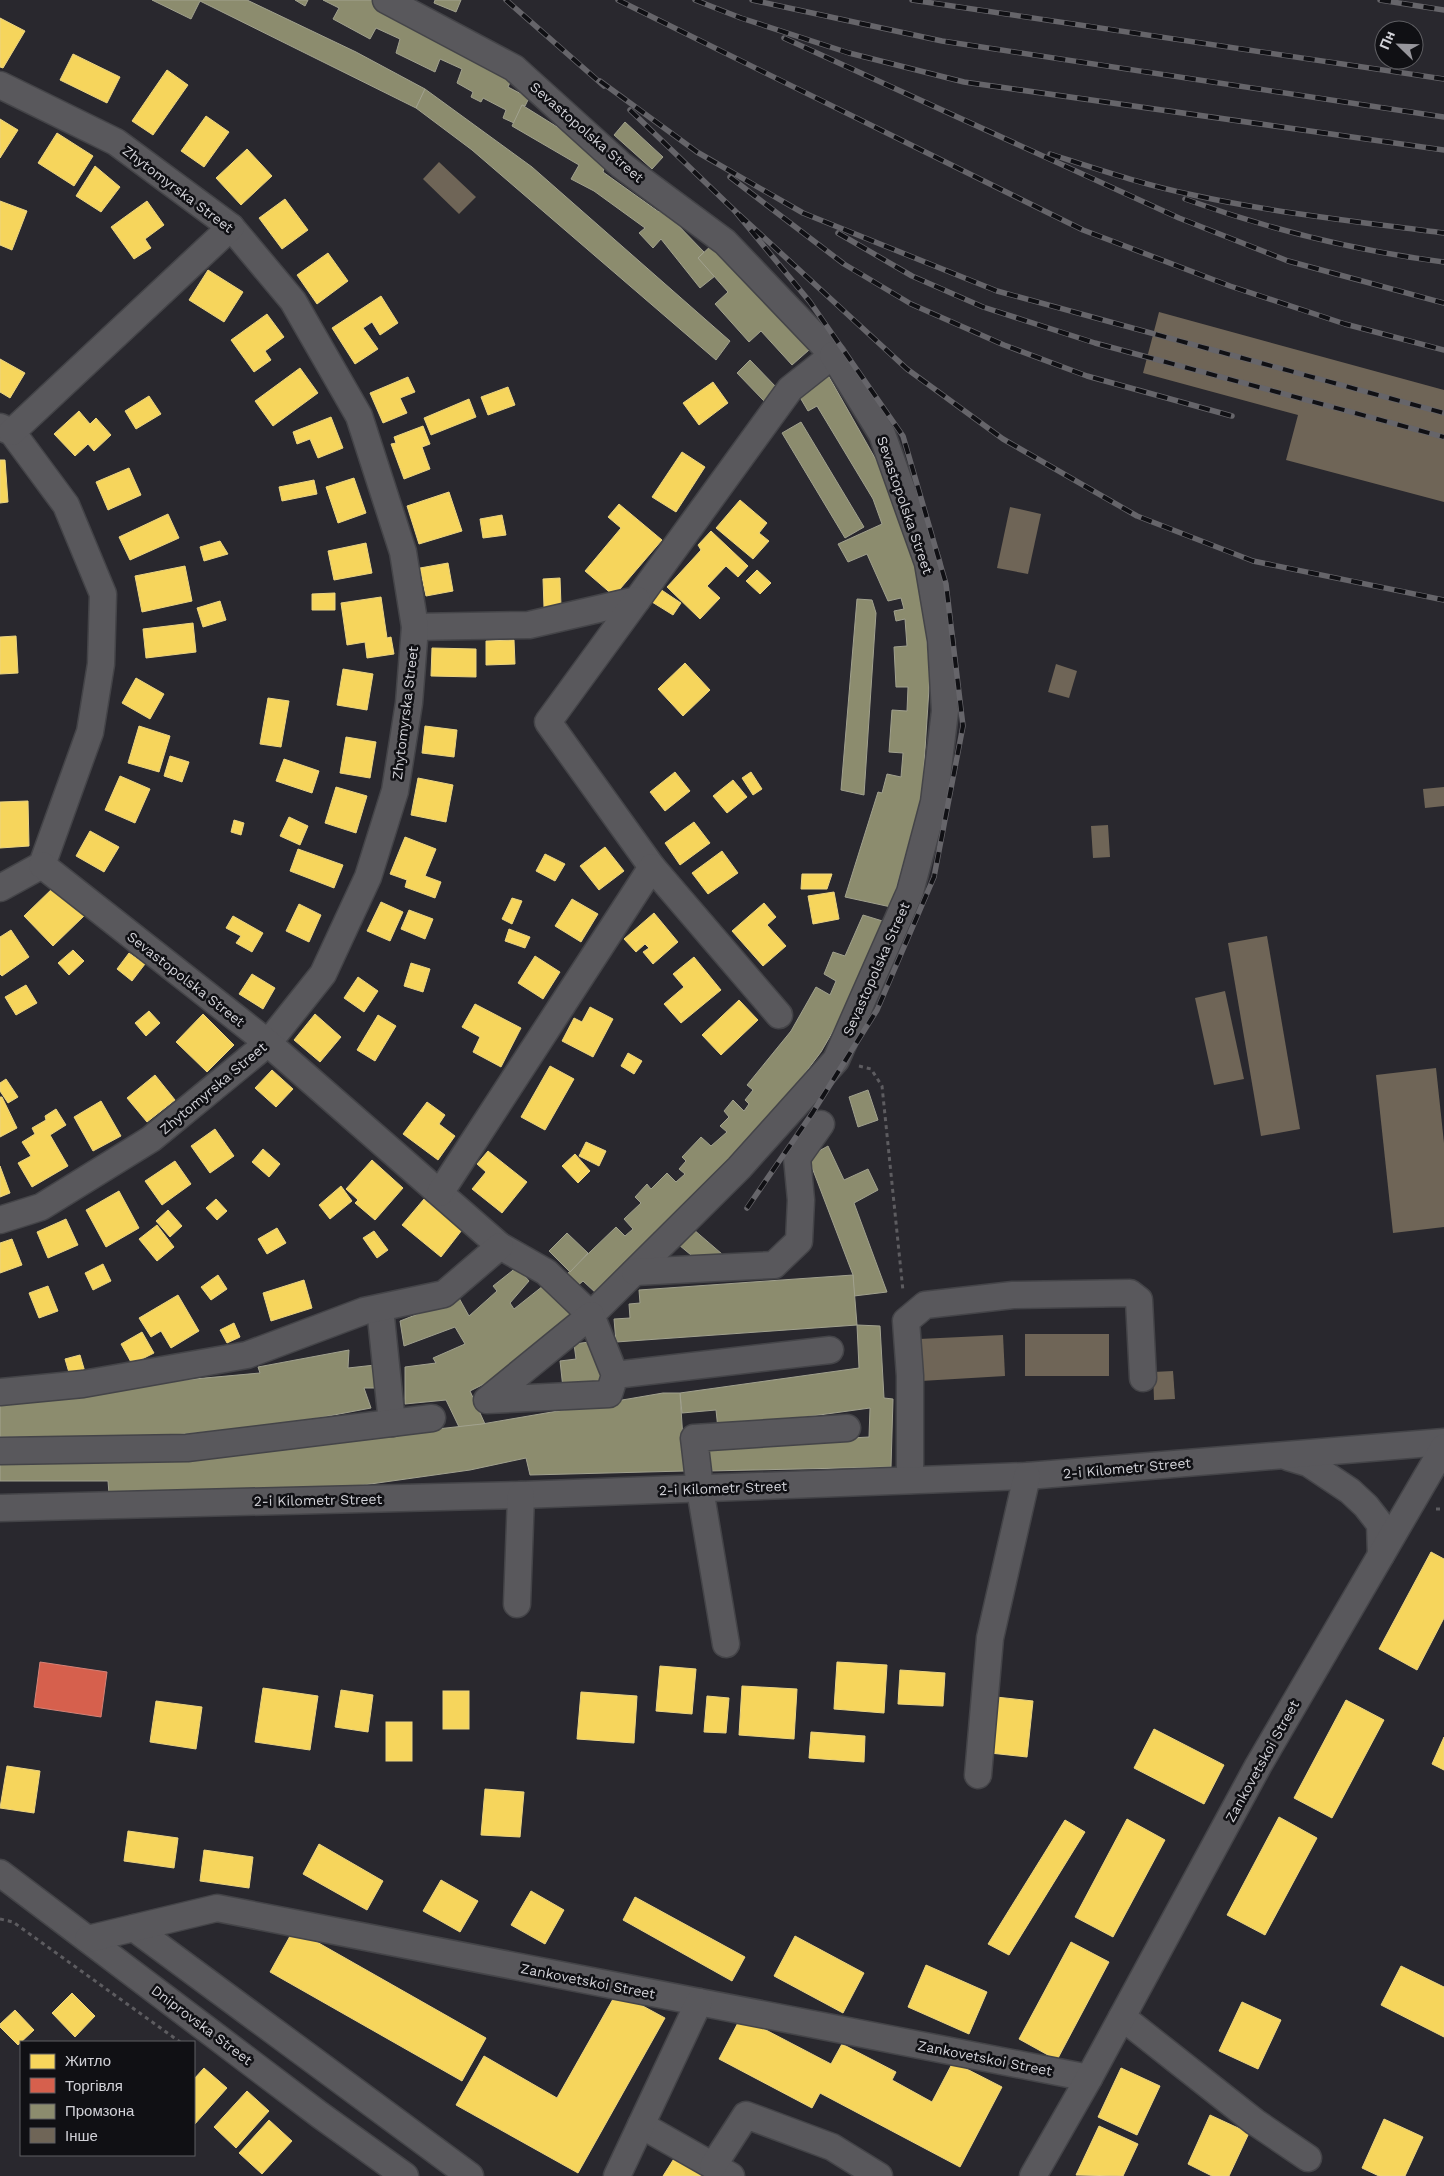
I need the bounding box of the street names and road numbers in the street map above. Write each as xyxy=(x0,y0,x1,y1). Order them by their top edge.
street label: Sevastopolska Street xyxy=(527,79,647,186)
street label: Zhytomyrska Street xyxy=(120,142,237,236)
street label: Sevastopolska Street xyxy=(874,434,936,576)
street label: Zhytomyrska Street xyxy=(389,645,421,781)
street label: Sevastopolska Street xyxy=(839,900,913,1038)
street label: Sevastopolska Street xyxy=(124,928,248,1030)
street label: Zhytomyrska Street xyxy=(156,1039,270,1137)
street label: 2-i Kilometr Street xyxy=(1062,1454,1192,1482)
street label: 2-i Kilometr Street xyxy=(659,1478,788,1498)
street label: 2-i Kilometr Street xyxy=(254,1491,383,1509)
street label: Zankovetskoi Street xyxy=(1222,1697,1302,1825)
street label: Zankovetskoi Street xyxy=(519,1960,657,2002)
street label: Dniprovska Street xyxy=(149,1982,256,2068)
street label: Zankovetskoi Street xyxy=(916,2037,1054,2079)

